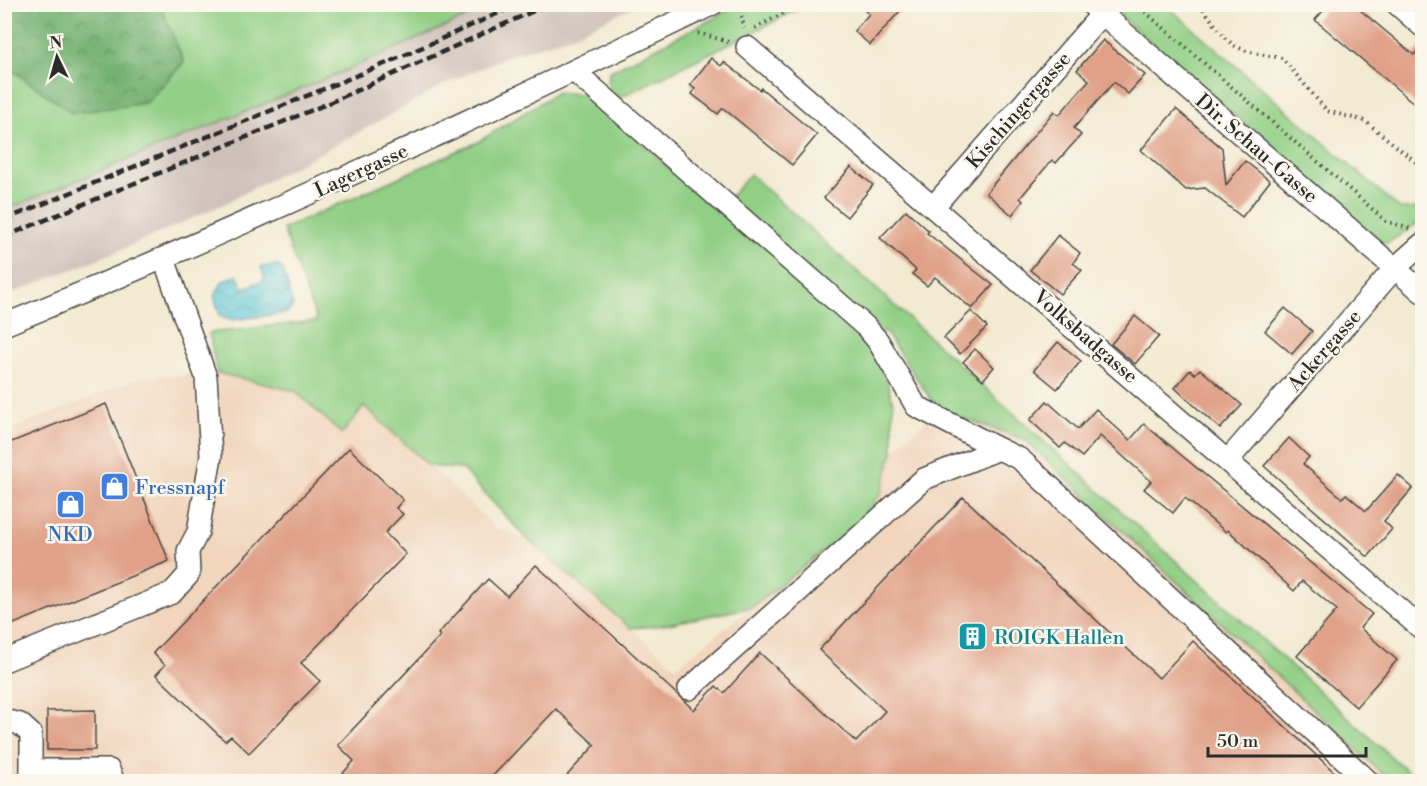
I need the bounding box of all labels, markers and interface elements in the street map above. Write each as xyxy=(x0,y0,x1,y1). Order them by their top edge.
north arrow xyxy=(27,27,87,87)
text: N xyxy=(49,33,63,54)
street label: Kischingergasse xyxy=(961,47,1077,175)
street label: Dir. Schau-Gasse xyxy=(1190,89,1322,209)
street label: Lagergasse xyxy=(311,139,412,204)
street label: Volksbadgasse xyxy=(1027,284,1143,389)
street label: Ackergasse xyxy=(1282,305,1367,398)
shop icon: Fressnapf xyxy=(98,471,130,503)
place label: Fressnapf xyxy=(135,476,225,501)
shop icon: NKD xyxy=(54,488,86,520)
place label: NKD xyxy=(48,523,93,548)
building icon: ROIGK Hallen xyxy=(957,621,989,653)
place label: ROIGK Hallen xyxy=(994,626,1124,651)
scale bar xyxy=(1208,720,1366,758)
text: 50 m xyxy=(1217,730,1259,753)

